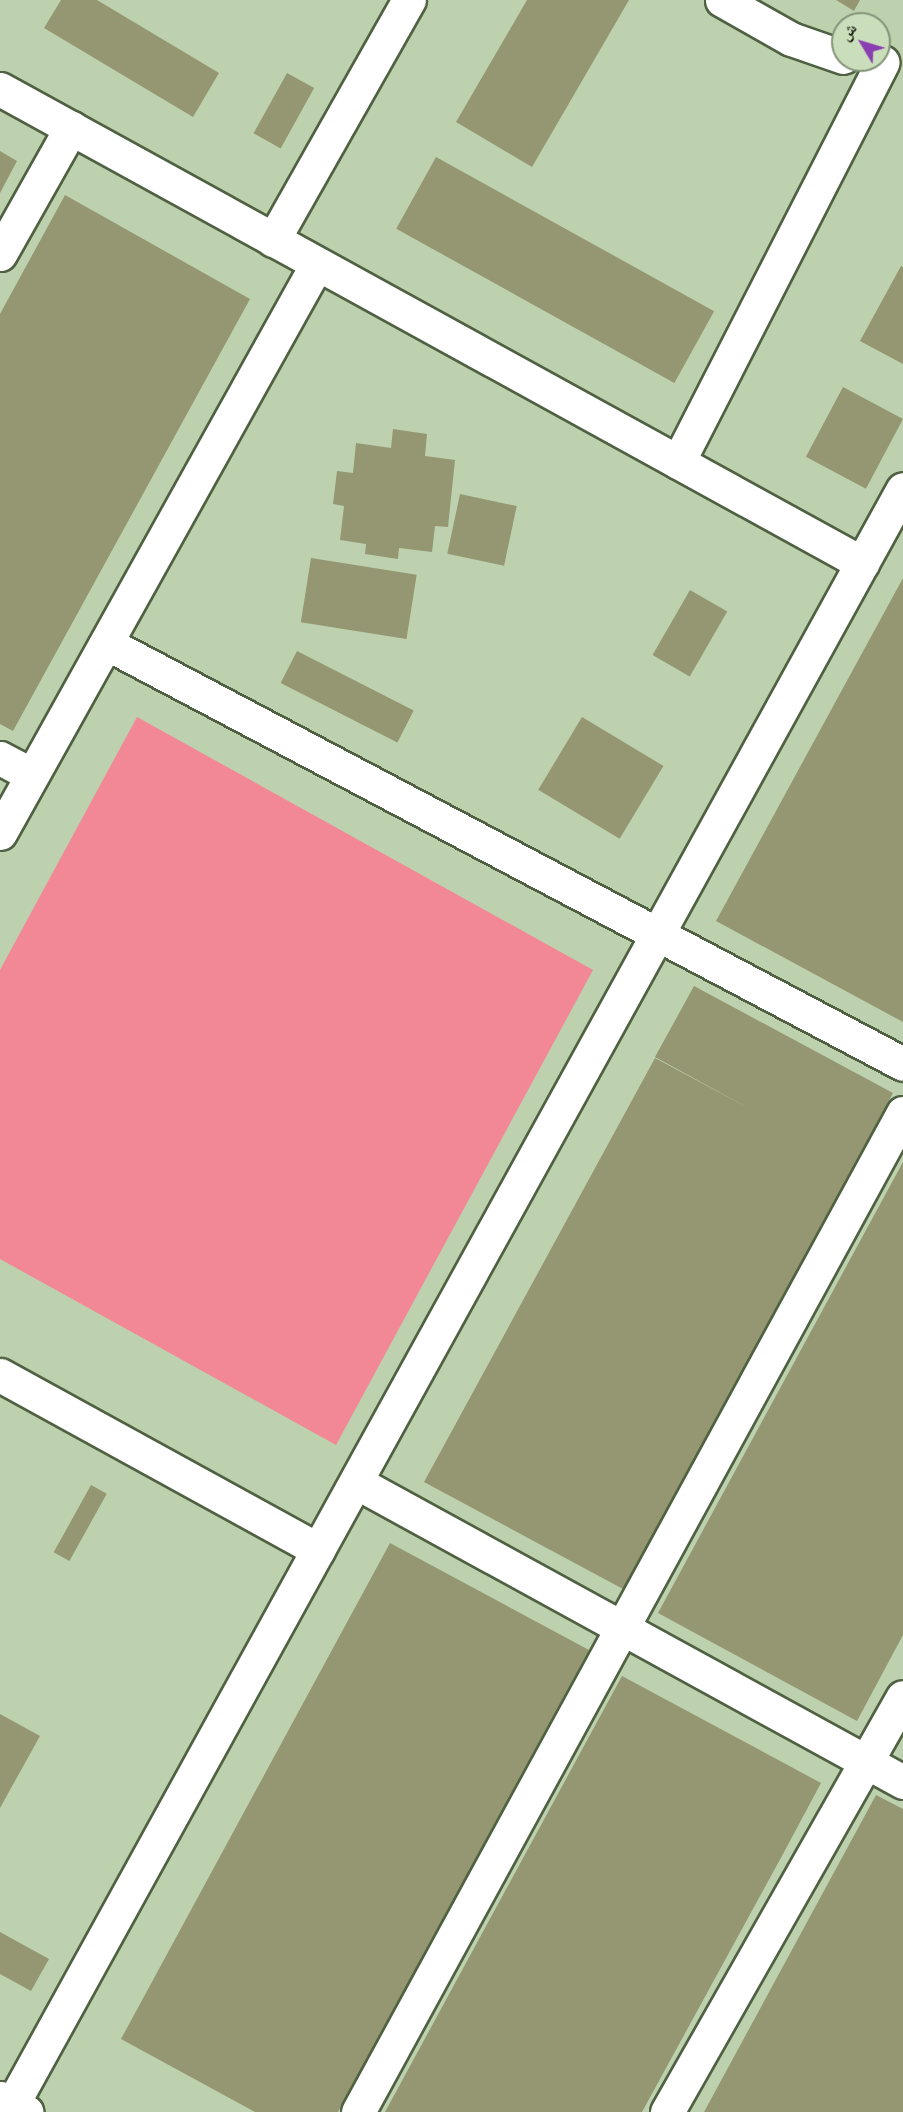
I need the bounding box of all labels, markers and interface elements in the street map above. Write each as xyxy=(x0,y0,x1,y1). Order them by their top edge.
north arrow xyxy=(831,12,891,72)
text: ش xyxy=(835,19,861,44)

